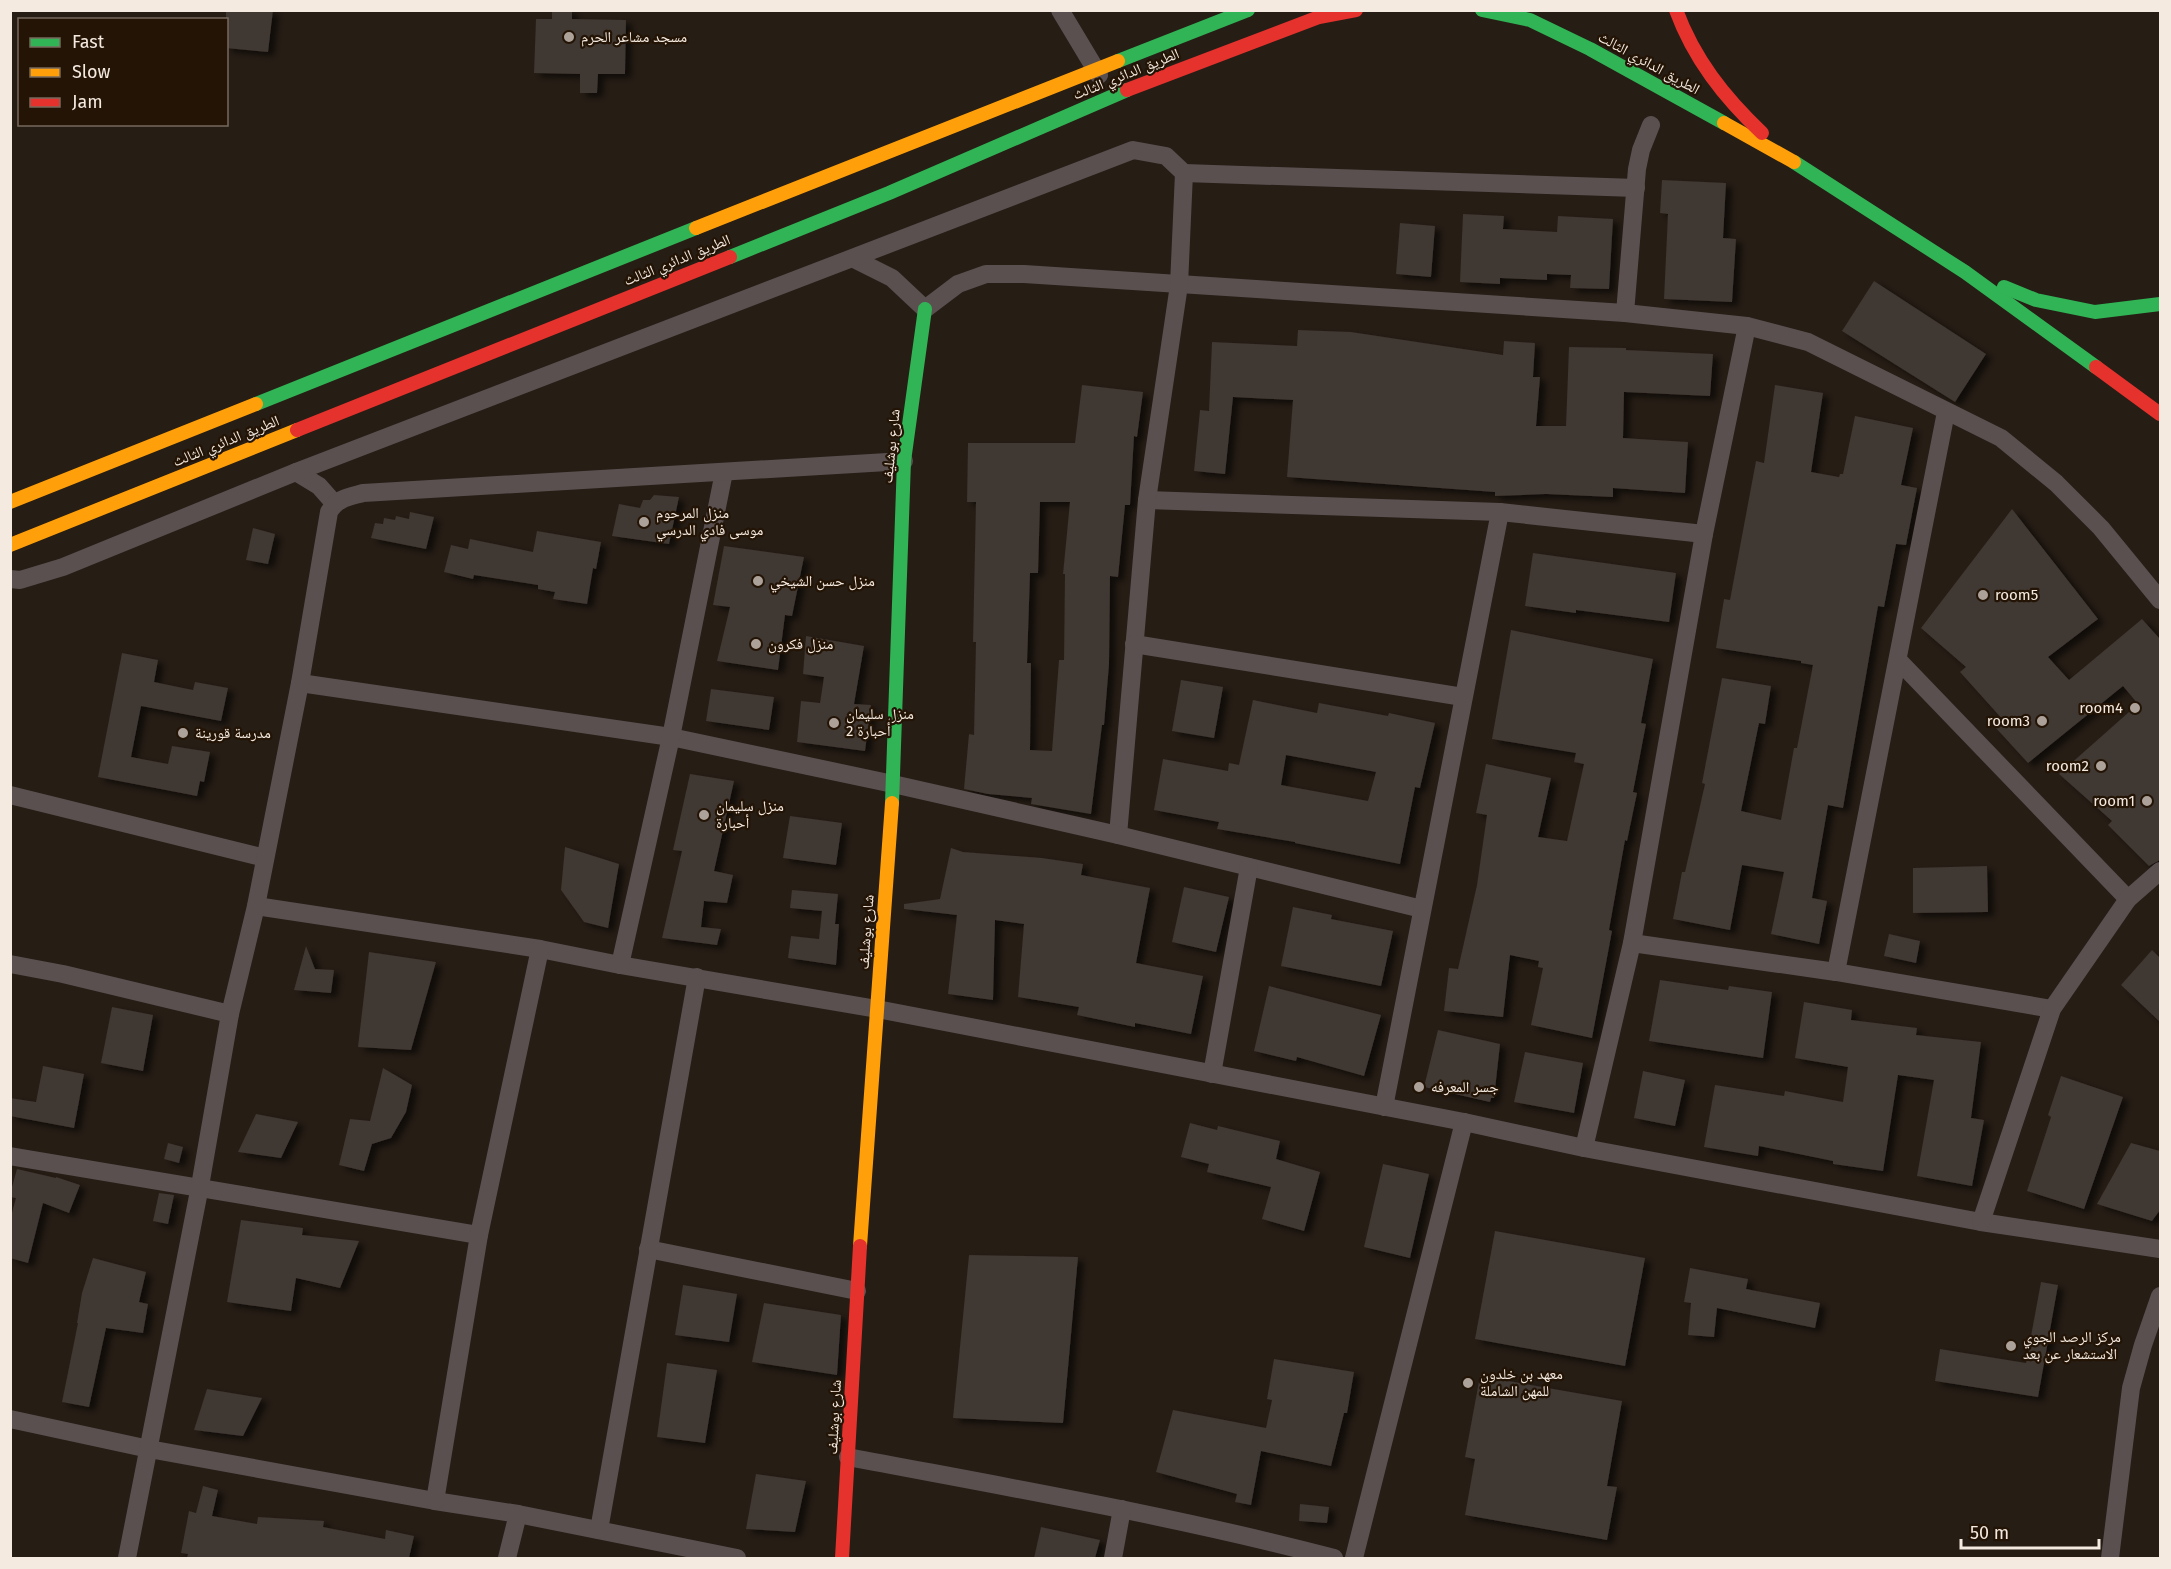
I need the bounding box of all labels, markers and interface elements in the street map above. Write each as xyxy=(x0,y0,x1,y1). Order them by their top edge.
legend xyxy=(18,18,228,126)
place label: مسجد مشاعر الحرم xyxy=(581,28,687,47)
street label: الطريق الدائري الثالث xyxy=(1594,28,1703,101)
marker: مسجد مشاعر الحرم xyxy=(562,30,576,44)
text: Fast xyxy=(72,31,105,53)
street label: الطريق الدائري الثالث xyxy=(1070,44,1183,106)
text: Slow xyxy=(72,61,111,83)
text: Jam xyxy=(72,91,103,113)
street label: الطريق الدائري الثالث xyxy=(621,230,734,292)
street label: شارع بوشليف xyxy=(878,408,905,484)
street label: الطريق الدائري الثالث xyxy=(170,411,283,473)
place label: منزل المرحوم موسى فادي الدرسي xyxy=(656,504,764,542)
marker: منزل المرحوم موسى فادي الدرسي xyxy=(637,515,651,529)
place label: منزل حسن الشيخي xyxy=(770,572,875,593)
marker: منزل حسن الشيخي xyxy=(751,574,765,588)
place label: room5 xyxy=(1995,586,2038,604)
marker: room5 xyxy=(1976,588,1990,602)
place label: منزل فكرون xyxy=(768,635,833,654)
marker: منزل فكرون xyxy=(749,637,763,651)
place label: room4 xyxy=(2079,699,2123,717)
marker: room4 xyxy=(2128,701,2142,715)
place label: منزل سليمان أحبارة 2 xyxy=(846,705,914,740)
place label: room3 xyxy=(1987,712,2030,730)
marker: room3 xyxy=(2035,714,2049,728)
marker: منزل سليمان أحبارة 2 xyxy=(827,716,841,730)
place label: مدرسة قورينة xyxy=(195,724,271,742)
marker: مدرسة قورينة xyxy=(176,726,190,740)
place label: room2 xyxy=(2046,757,2089,775)
marker: room2 xyxy=(2094,759,2108,773)
place label: room1 xyxy=(2093,792,2135,810)
marker: room1 xyxy=(2140,794,2154,808)
place label: منزل سليمان أحبارة xyxy=(716,797,784,832)
marker: منزل سليمان أحبارة xyxy=(697,808,711,822)
street label: شارع بوشليف xyxy=(854,894,879,970)
place label: جسر المعرفه xyxy=(1431,1078,1499,1096)
marker: جسر المعرفه xyxy=(1412,1080,1426,1094)
place label: مركز الرصد الجوي الاستشعار عن بعد xyxy=(2023,1328,2121,1364)
marker: مركز الرصد الجوي الاستشعار عن بعد xyxy=(2004,1339,2018,1353)
place label: معهد بن خلدون للمهن الشاملة xyxy=(1480,1365,1563,1401)
marker: معهد بن خلدون للمهن الشاملة xyxy=(1461,1376,1475,1390)
street label: شارع بوشليف xyxy=(823,1379,846,1455)
scale bar xyxy=(1961,1512,2099,1550)
text: 50 m xyxy=(1970,1522,2009,1544)

